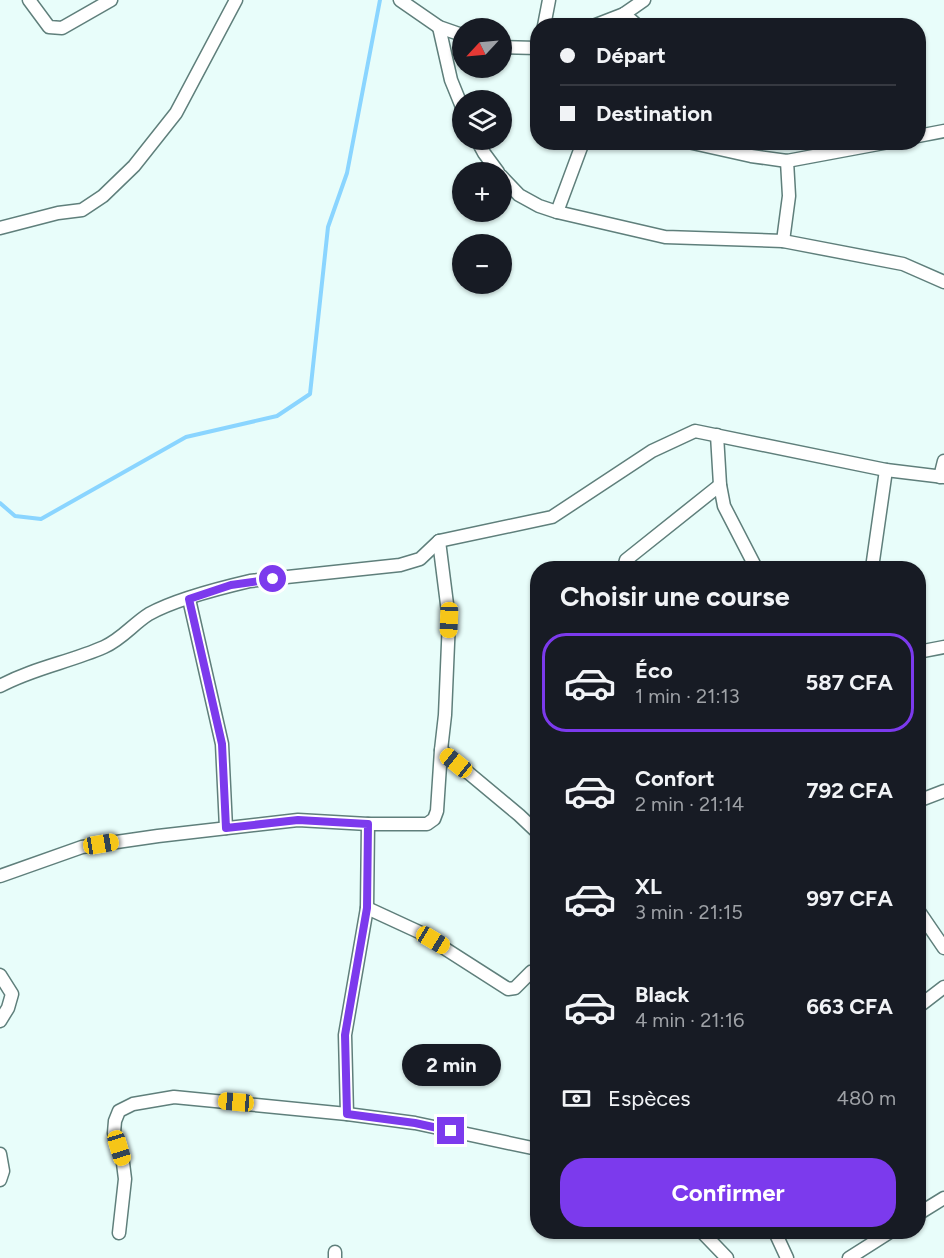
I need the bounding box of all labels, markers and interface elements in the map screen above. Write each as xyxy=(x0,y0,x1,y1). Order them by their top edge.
north arrow xyxy=(452,18,512,78)
map controls xyxy=(452,18,512,294)
text: Départ xyxy=(596,42,666,69)
button: layers xyxy=(452,90,512,150)
text: Destination xyxy=(596,100,713,127)
button: + xyxy=(452,162,512,222)
button: − xyxy=(452,234,512,294)
route start xyxy=(259,565,286,592)
text: Choisir une course xyxy=(560,580,790,613)
car xyxy=(439,602,459,638)
icon: car xyxy=(563,656,617,710)
text: Éco xyxy=(635,657,673,684)
text: 587 CFA xyxy=(805,669,893,696)
text: 1 min · 21:13 xyxy=(635,684,740,708)
car xyxy=(436,745,476,781)
icon: car xyxy=(563,764,617,818)
text: Confort xyxy=(635,765,715,792)
text: 792 CFA xyxy=(806,777,893,804)
text: 2 min · 21:14 xyxy=(635,792,744,816)
car xyxy=(82,832,120,856)
icon: car xyxy=(563,872,617,926)
text: XL xyxy=(635,873,662,900)
text: 997 CFA xyxy=(806,885,893,912)
text: 3 min · 21:15 xyxy=(635,900,743,924)
car xyxy=(413,923,453,957)
icon: car xyxy=(563,980,617,1034)
text: Black xyxy=(635,981,689,1008)
text: 663 CFA xyxy=(806,993,893,1020)
text: 4 min · 21:16 xyxy=(635,1008,744,1032)
callout: 2 min xyxy=(402,1044,500,1086)
text: 2 min xyxy=(426,1053,477,1077)
icon: cash xyxy=(560,1082,593,1115)
text: Espèces xyxy=(608,1085,690,1112)
text: 480 m xyxy=(837,1086,896,1110)
car xyxy=(217,1091,255,1113)
route end xyxy=(437,1117,464,1144)
car xyxy=(105,1128,133,1168)
button: Confirmer xyxy=(560,1158,896,1227)

